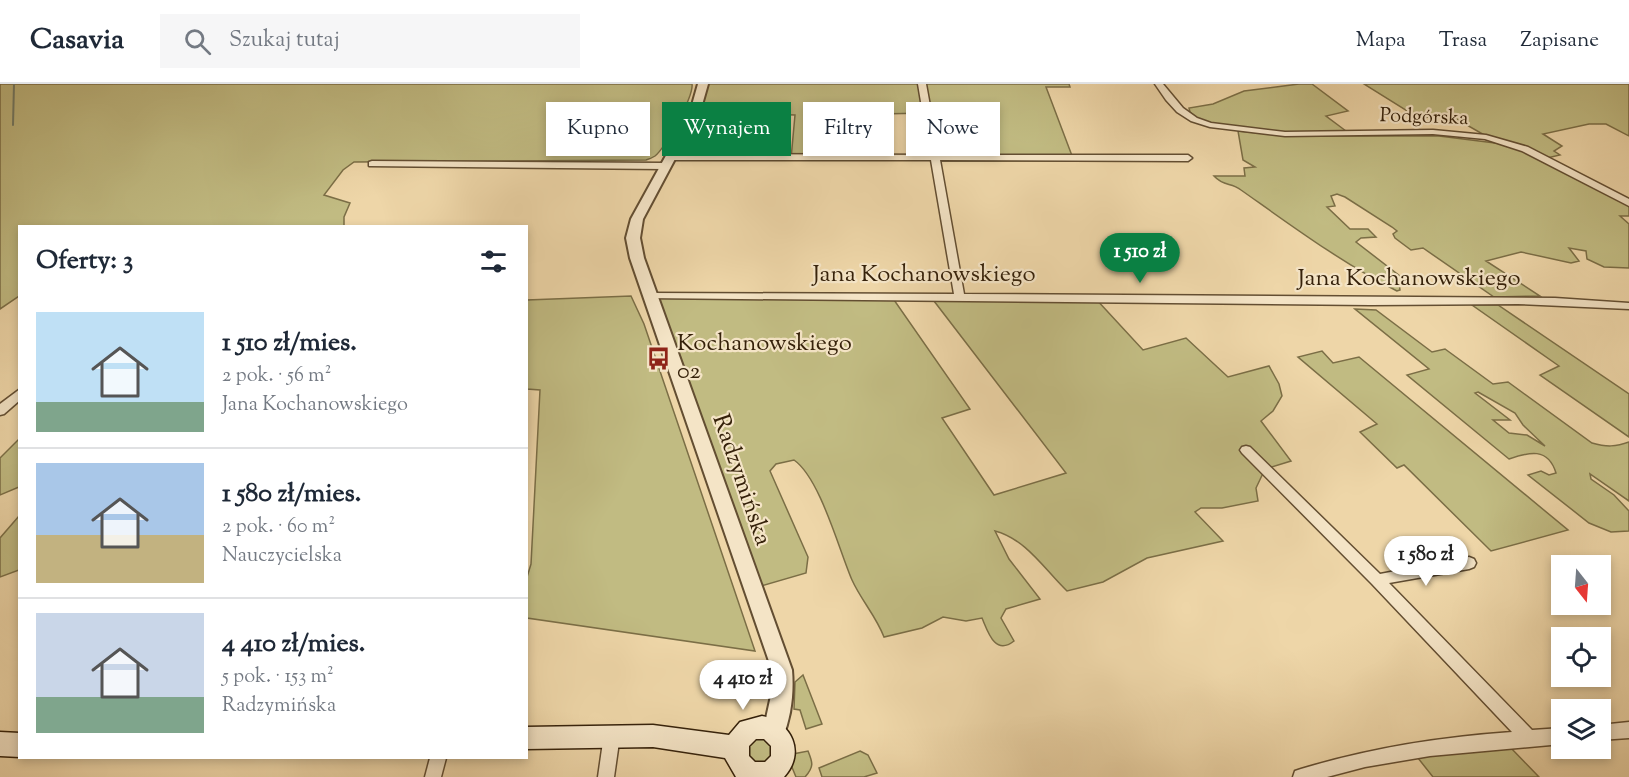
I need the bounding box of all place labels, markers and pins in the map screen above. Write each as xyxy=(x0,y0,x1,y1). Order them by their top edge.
pin: 1 510 zł xyxy=(1078,233,1202,284)
place label: Kochanowskiego 02 xyxy=(677,327,852,389)
bus stop icon: Kochanowskiego 02 xyxy=(646,345,672,371)
pin: 1 580 zł xyxy=(1364,536,1488,587)
pin: 4 410 zł xyxy=(681,660,805,711)

